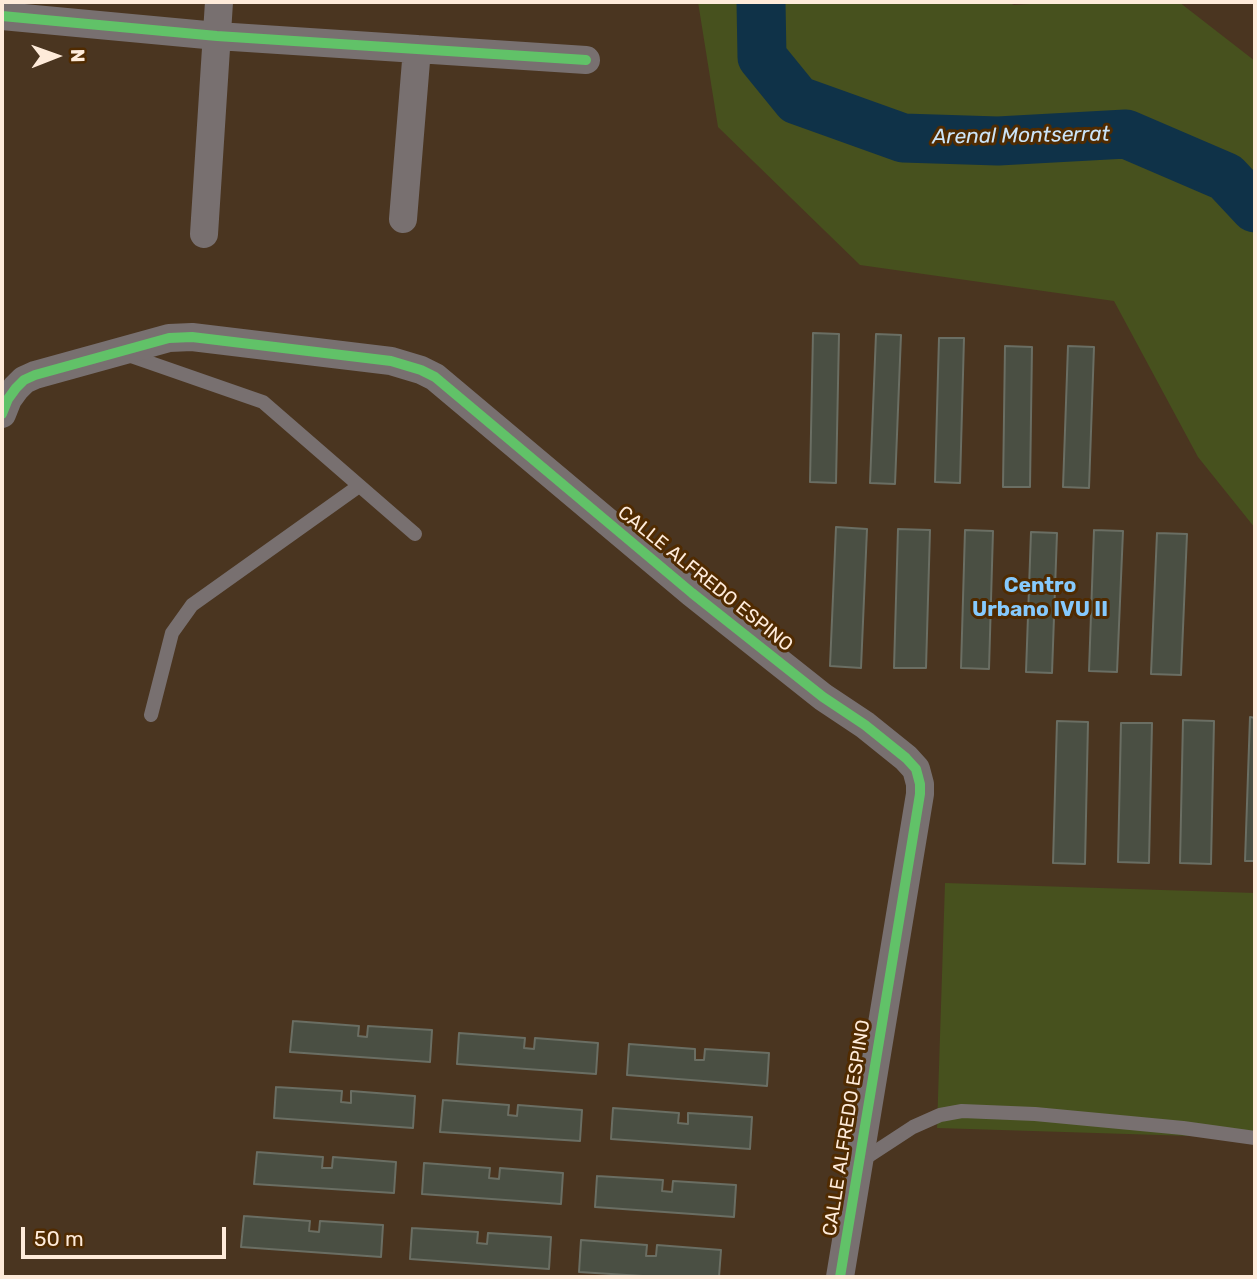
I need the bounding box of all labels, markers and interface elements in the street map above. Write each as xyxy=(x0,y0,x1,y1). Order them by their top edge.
north arrow xyxy=(21,21,91,91)
text: N xyxy=(66,49,89,63)
water label: Arenal Montserrat xyxy=(932,122,1110,150)
street label: CALLE ALFREDO ESPINO xyxy=(613,501,797,657)
district label: Centro Urbano IVU II xyxy=(972,573,1108,623)
street label: CALLE ALFREDO ESPINO xyxy=(819,1018,875,1238)
scale bar xyxy=(24,1212,229,1256)
text: 50 m xyxy=(34,1226,84,1251)

